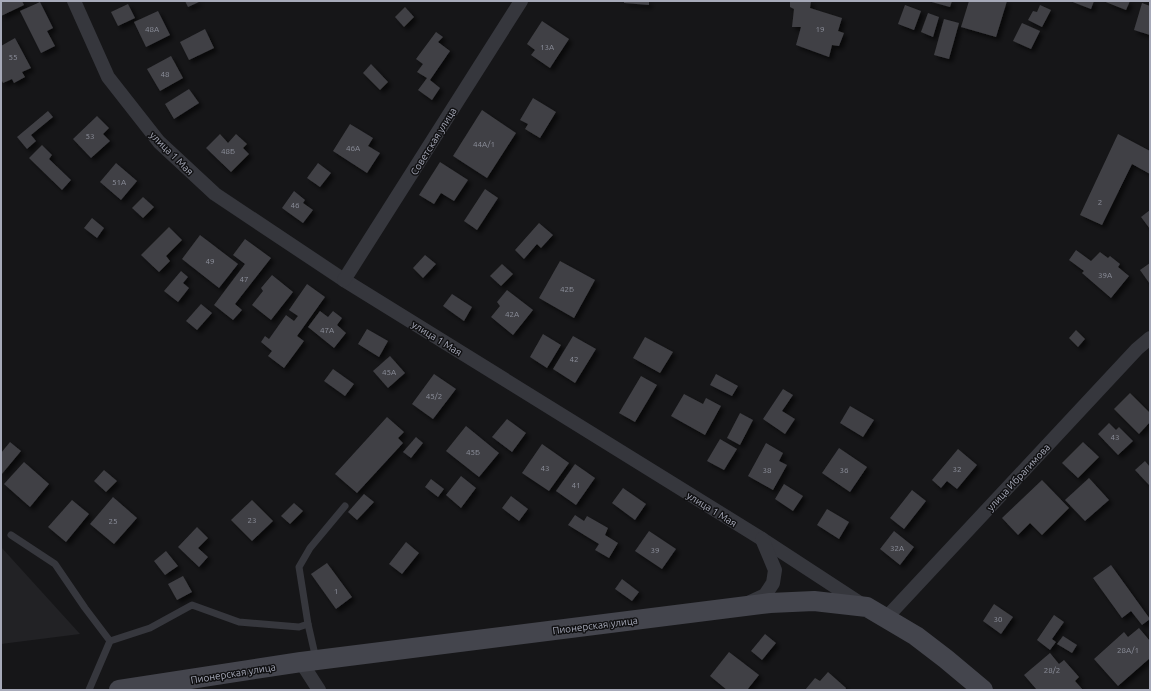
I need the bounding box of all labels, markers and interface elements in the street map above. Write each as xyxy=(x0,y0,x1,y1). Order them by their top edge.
house number: 48А xyxy=(145,25,160,34)
house number: 19 xyxy=(815,25,825,34)
house number: 13А xyxy=(540,43,555,52)
house number: 55 xyxy=(8,53,18,62)
house number: 48 xyxy=(160,70,170,79)
street label: Советская улица xyxy=(408,106,459,177)
street label: улица 1 Мая xyxy=(148,129,196,177)
house number: 53 xyxy=(85,132,95,141)
house number: 44А/1 xyxy=(473,140,495,149)
house number: 46А xyxy=(346,144,361,153)
house number: 48Б xyxy=(221,147,235,156)
house number: 51А xyxy=(112,178,127,187)
house number: 2 xyxy=(1098,198,1102,207)
house number: 46 xyxy=(290,201,300,210)
house number: 49 xyxy=(205,257,215,266)
house number: 39А xyxy=(1098,271,1113,280)
house number: 47 xyxy=(239,275,249,284)
house number: 42Б xyxy=(560,285,574,294)
house number: 42А xyxy=(505,310,520,319)
street label: улица 1 Мая xyxy=(410,319,464,358)
house number: 47А xyxy=(320,326,335,335)
house number: 42 xyxy=(569,355,579,364)
house number: 45А xyxy=(382,368,397,377)
house number: 45/2 xyxy=(426,392,442,401)
house number: 43 xyxy=(1110,433,1120,442)
street label: улица Ибрагимова xyxy=(985,442,1052,513)
house number: 45Б xyxy=(466,448,480,457)
house number: 43 xyxy=(540,464,550,473)
house number: 32 xyxy=(952,465,962,474)
house number: 38 xyxy=(762,466,772,475)
house number: 36 xyxy=(839,466,849,475)
house number: 41 xyxy=(571,481,581,490)
street label: улица 1 Мая xyxy=(685,490,739,529)
house number: 23 xyxy=(247,516,257,525)
house number: 25 xyxy=(108,517,118,526)
house number: 32А xyxy=(890,544,905,553)
house number: 39 xyxy=(650,546,660,555)
house number: 1 xyxy=(334,587,338,596)
street label: Пионерская улица xyxy=(552,615,638,636)
house number: 30 xyxy=(993,615,1003,624)
house number: 28А/1 xyxy=(1117,646,1139,655)
street label: Пионерская улица xyxy=(190,661,276,686)
house number: 28/2 xyxy=(1044,666,1060,675)

